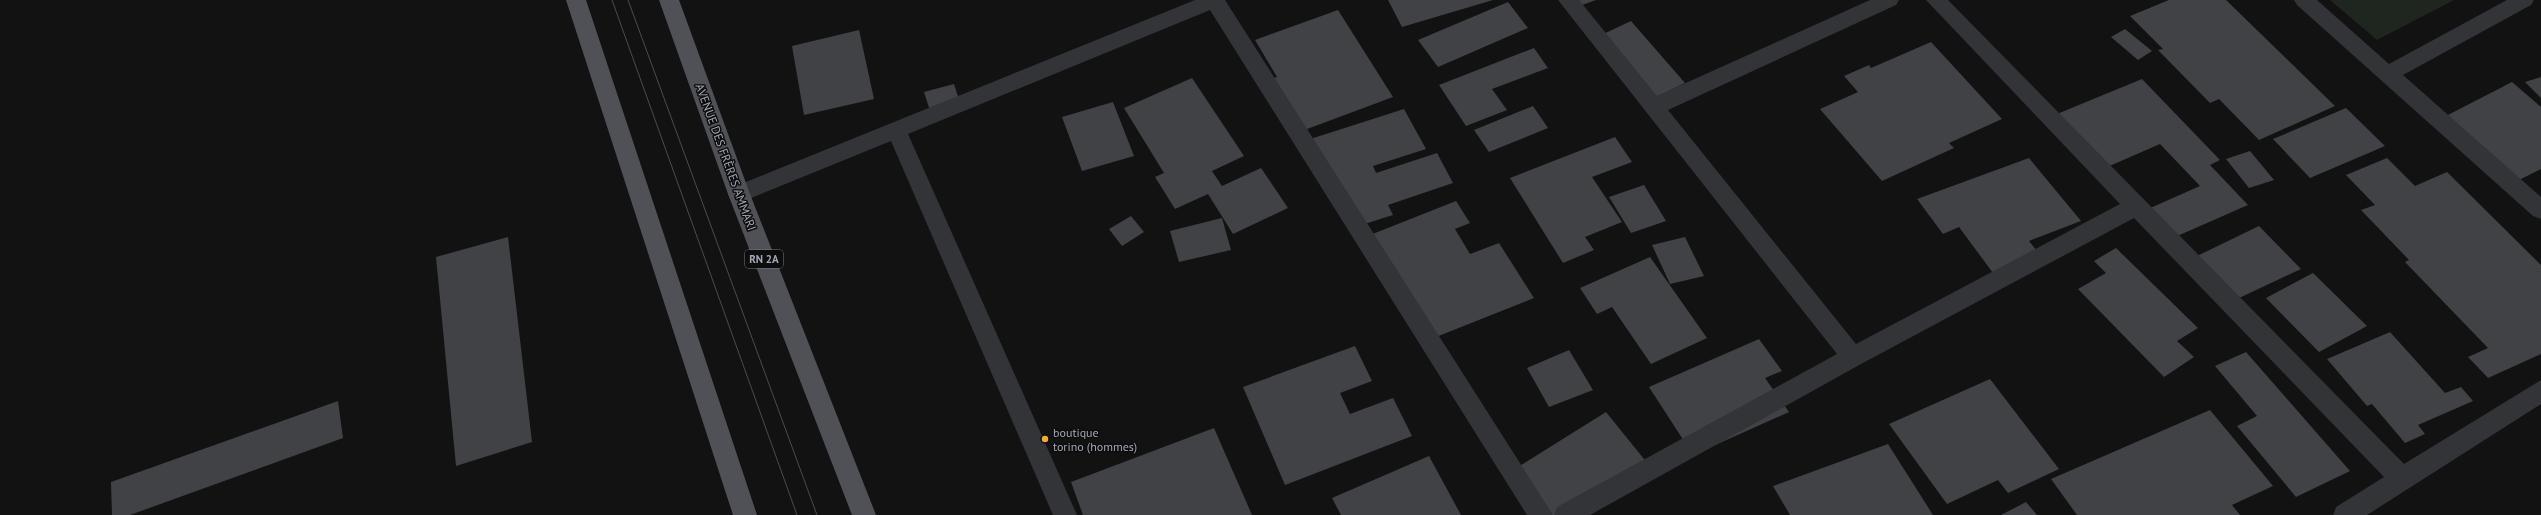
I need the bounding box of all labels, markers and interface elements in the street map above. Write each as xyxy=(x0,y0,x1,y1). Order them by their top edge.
street label: AVENUE DES FRÈRES AMMARI xyxy=(692,81,760,233)
road number: RN 2A xyxy=(745,250,783,268)
place label: boutique torino (hommes) xyxy=(1053,425,1137,454)
marker: boutique torino (hommes) xyxy=(1040,434,1050,444)

